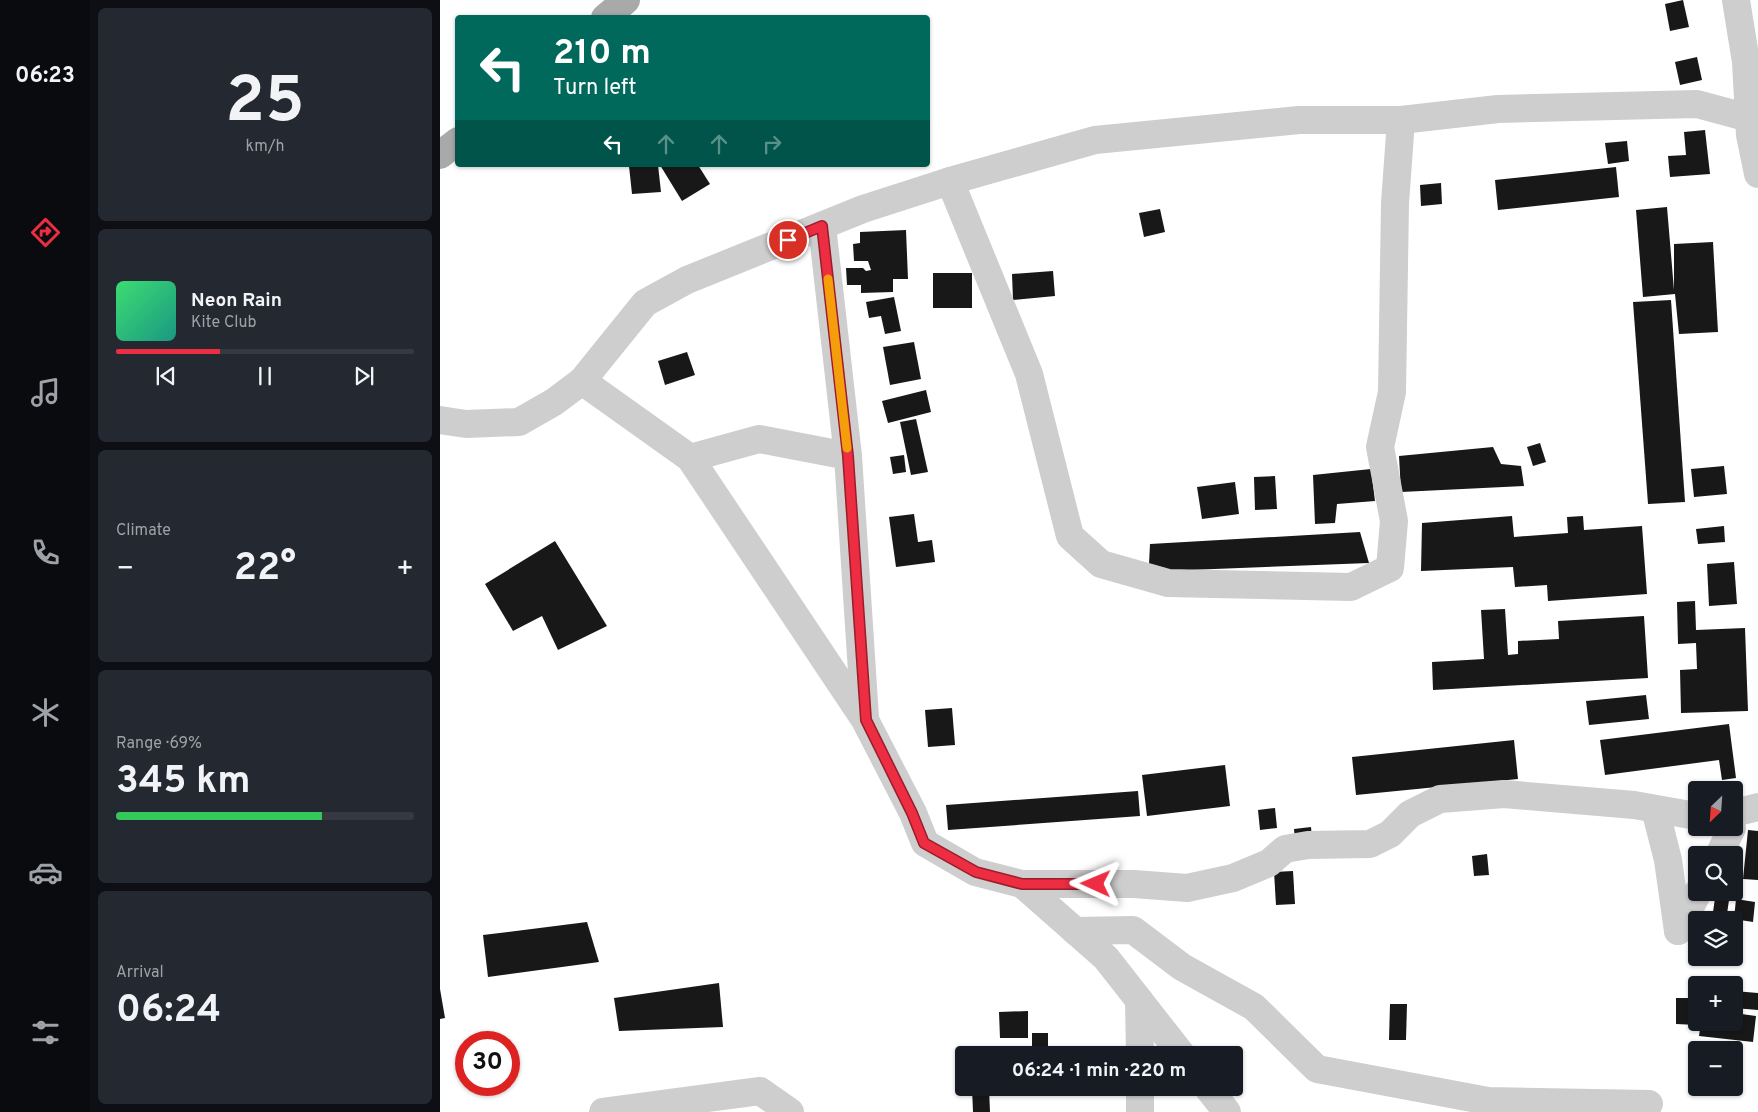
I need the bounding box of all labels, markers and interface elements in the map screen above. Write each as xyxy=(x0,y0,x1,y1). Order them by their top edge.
text: 210 m xyxy=(553,32,651,76)
icon: left xyxy=(470,35,535,100)
text: 06:23 xyxy=(15,63,75,90)
text: 25 xyxy=(225,63,305,145)
text: Turn left xyxy=(553,75,636,102)
icon: left xyxy=(599,130,627,158)
icon: ahead xyxy=(652,130,680,158)
icon: ahead xyxy=(705,130,733,158)
icon: right xyxy=(758,130,786,158)
text: km/h xyxy=(246,137,284,157)
icon: directions xyxy=(28,215,63,250)
pin xyxy=(767,219,809,261)
icon: arrive xyxy=(774,226,802,254)
text: Neon Rain xyxy=(191,289,282,313)
text: Kite Club xyxy=(191,313,256,333)
icon: previous xyxy=(152,362,180,390)
icon: pause xyxy=(251,362,279,390)
icon: next xyxy=(350,362,378,390)
icon: music xyxy=(28,375,63,410)
text: Climate xyxy=(116,521,171,541)
icon: phone xyxy=(28,535,63,570)
text: 22° xyxy=(234,545,296,594)
text: − xyxy=(116,552,134,588)
text: + xyxy=(396,552,414,588)
icon: climate xyxy=(28,695,63,730)
text: Range · 69% xyxy=(116,734,202,754)
text: 345 km xyxy=(116,758,251,807)
north arrow xyxy=(1688,781,1742,836)
map controls xyxy=(1688,781,1743,1096)
button: search xyxy=(1688,846,1743,901)
icon: car xyxy=(28,855,63,890)
position arrow xyxy=(1069,857,1121,909)
button: layers xyxy=(1688,911,1743,966)
text: Arrival xyxy=(116,963,164,983)
button: + xyxy=(1688,976,1743,1031)
text: 06:24 xyxy=(116,987,221,1036)
icon: filters xyxy=(28,1015,63,1050)
speed limit sign: 30 xyxy=(455,1031,520,1096)
button: − xyxy=(1688,1041,1743,1096)
text: 06:24 · 1 min · 220 m xyxy=(1012,1059,1186,1083)

